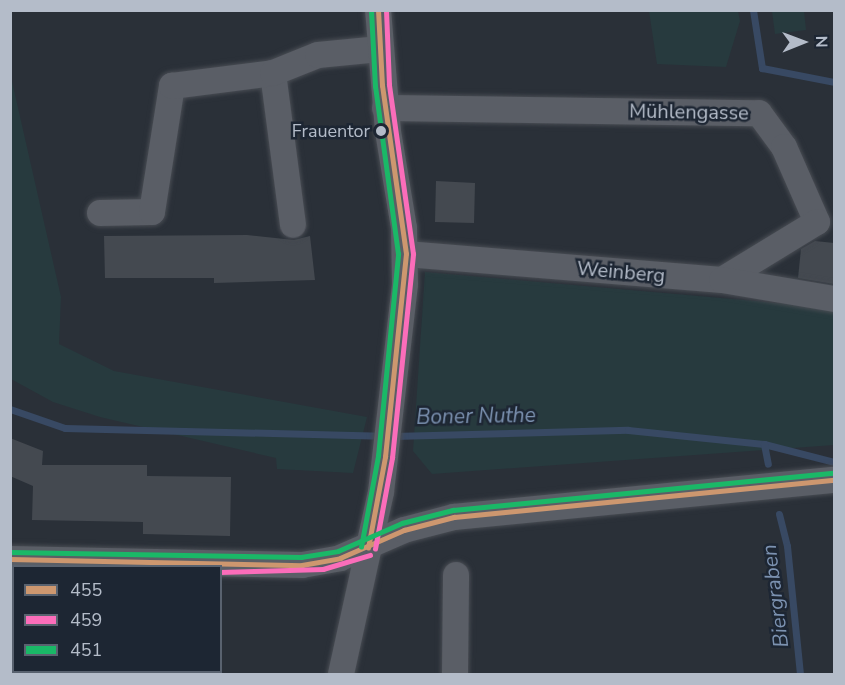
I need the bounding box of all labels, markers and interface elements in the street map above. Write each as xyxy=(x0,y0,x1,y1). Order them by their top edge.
north arrow xyxy=(773,12,833,72)
text: N xyxy=(810,36,832,48)
street label: Mühlengasse xyxy=(629,99,749,125)
place label: Frauentor xyxy=(292,120,370,142)
marker: Frauentor xyxy=(375,125,387,137)
street label: Weinberg xyxy=(576,256,666,288)
water label: Boner Nuthe xyxy=(416,402,536,430)
water label: Biergraben xyxy=(756,543,794,649)
legend xyxy=(12,565,222,673)
text: 455 xyxy=(70,578,102,602)
text: 459 xyxy=(70,608,102,632)
text: 451 xyxy=(70,638,102,662)

